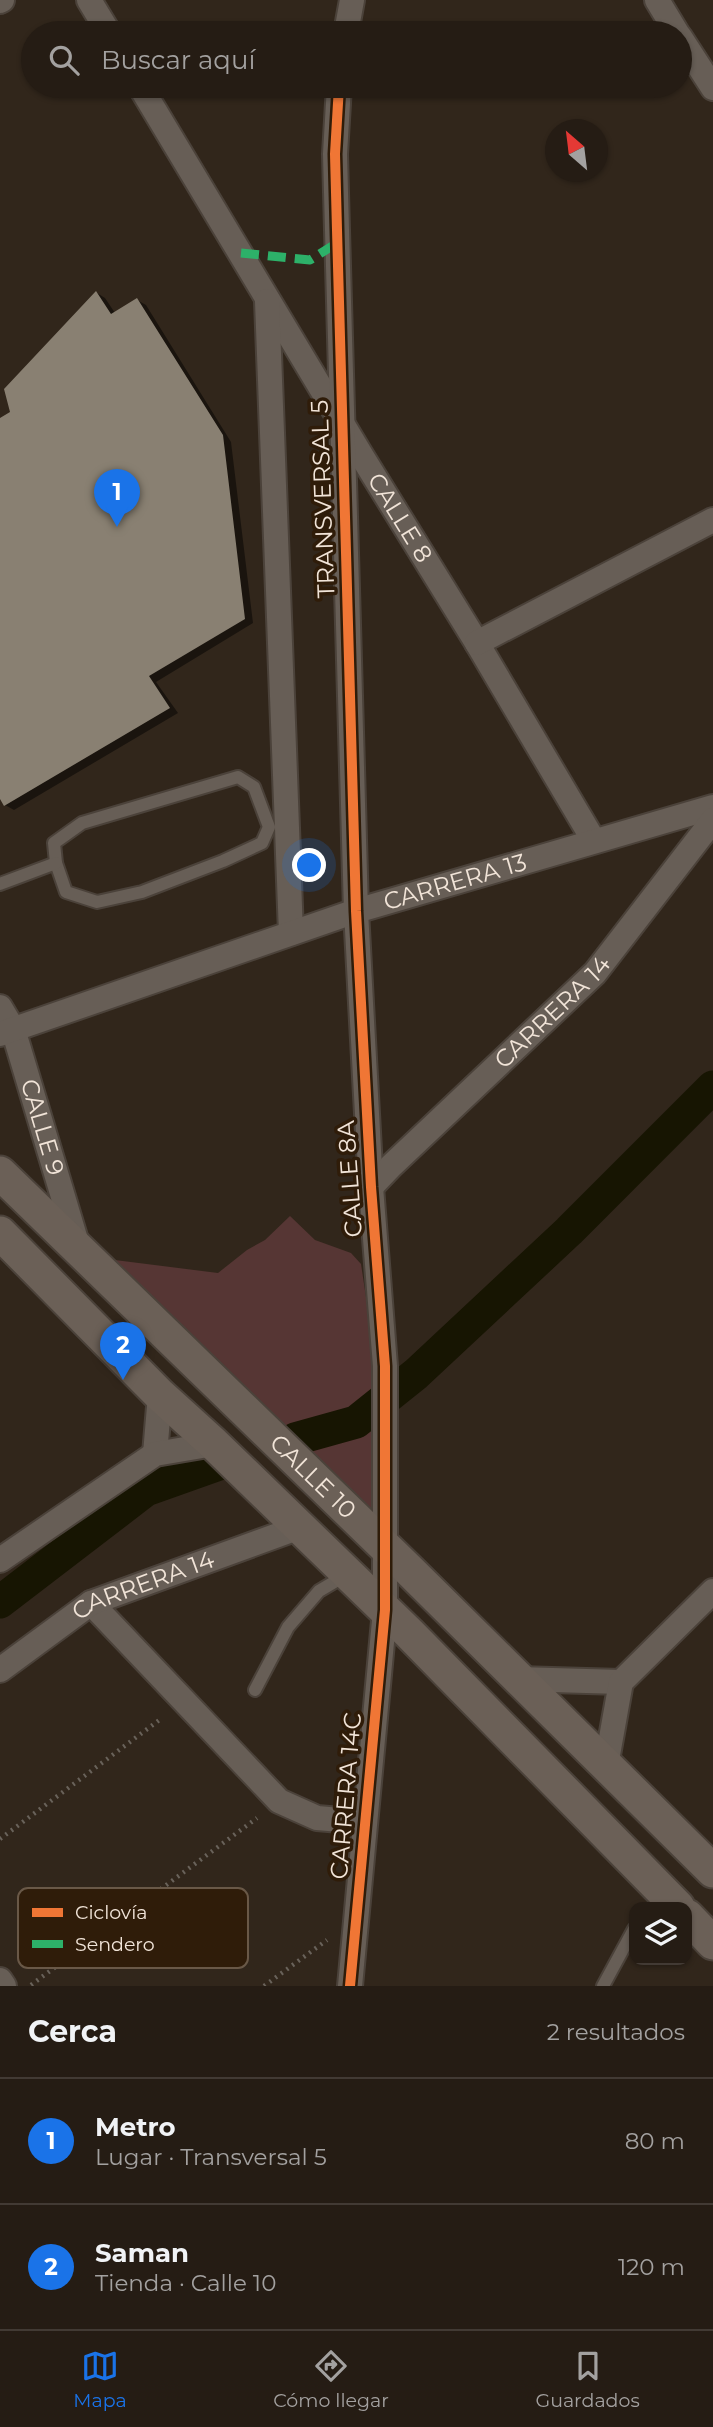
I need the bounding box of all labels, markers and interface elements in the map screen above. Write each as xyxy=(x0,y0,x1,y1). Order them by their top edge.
search box xyxy=(21,21,692,98)
icon: search xyxy=(45,41,83,79)
text: Buscar aquí xyxy=(101,44,255,76)
north arrow xyxy=(545,119,608,182)
street label: TRANSVERSAL 5 xyxy=(305,399,340,599)
street label: CALLE 8 xyxy=(362,468,439,568)
pin: 1 xyxy=(94,469,140,527)
street label: CARRERA 13 xyxy=(380,847,530,916)
your location xyxy=(292,848,326,882)
street label: CARRERA 14 xyxy=(488,950,617,1074)
street label: CALLE 9 xyxy=(15,1075,71,1179)
street label: CALLE 8A xyxy=(331,1119,368,1238)
pin: 2 xyxy=(100,1322,146,1380)
street label: CALLE 10 xyxy=(264,1428,362,1525)
street label: CARRERA 14 xyxy=(66,1544,218,1626)
street label: CARRERA 14C xyxy=(324,1711,367,1881)
legend xyxy=(18,1888,248,1968)
text: Ciclovía xyxy=(75,1901,148,1924)
map controls xyxy=(629,1902,692,1965)
button: layers xyxy=(629,1902,692,1965)
text: Sendero xyxy=(75,1933,155,1956)
text: Cerca xyxy=(28,2013,117,2050)
text: 2 resultados xyxy=(547,2018,685,2046)
text: Metro xyxy=(95,2111,176,2143)
text: 1 xyxy=(46,2127,56,2155)
text: 80 m xyxy=(625,2127,685,2155)
text: Lugar · Transversal 5 xyxy=(95,2143,327,2171)
text: Saman xyxy=(95,2237,189,2269)
text: 2 xyxy=(44,2253,58,2281)
text: 120 m xyxy=(618,2253,685,2281)
text: Tienda · Calle 10 xyxy=(95,2269,276,2297)
tab: Mapa xyxy=(73,2347,127,2412)
tab: Cómo llegar xyxy=(273,2347,389,2412)
tab: Guardados xyxy=(535,2347,640,2412)

